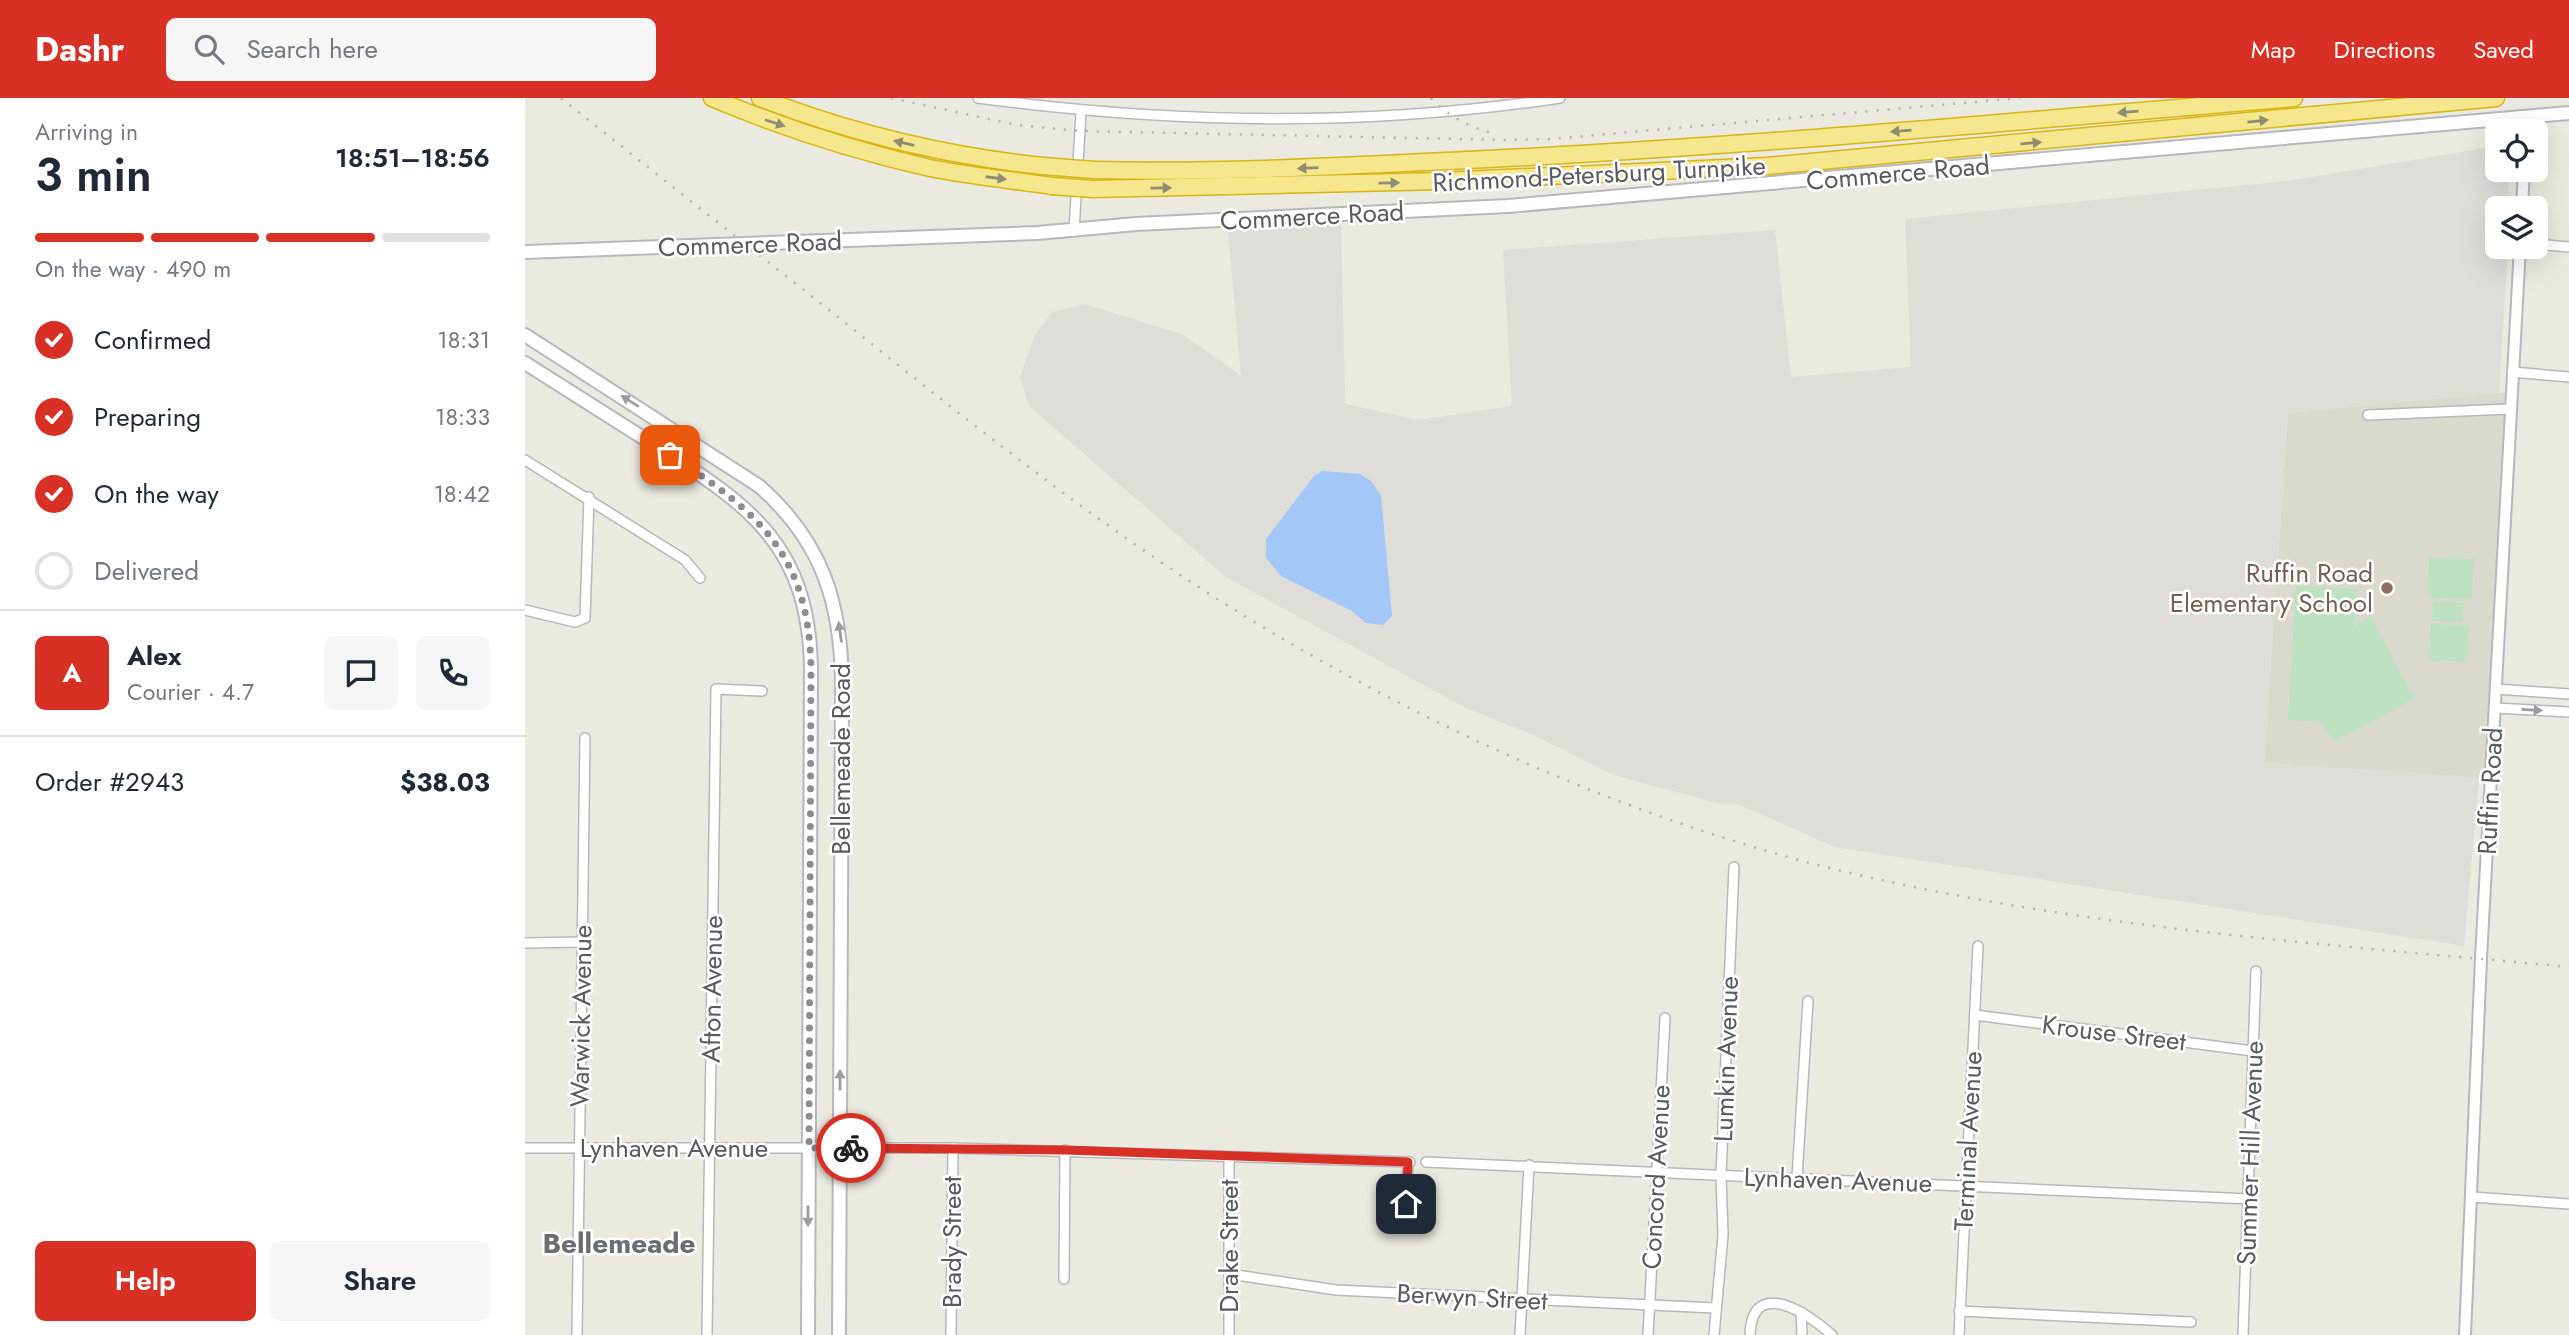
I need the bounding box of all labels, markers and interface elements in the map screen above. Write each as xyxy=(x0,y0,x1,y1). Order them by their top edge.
search box xyxy=(166,18,656,81)
text: Dashr xyxy=(35,26,124,73)
icon: search xyxy=(190,30,228,68)
text: Search here xyxy=(246,30,378,68)
text: Map xyxy=(2251,32,2296,67)
text: Directions xyxy=(2334,32,2435,67)
text: Saved xyxy=(2473,32,2534,67)
one-way arrow xyxy=(2117,107,2139,118)
text: Arriving in xyxy=(35,115,138,149)
one-way arrow xyxy=(2247,116,2269,127)
one-way arrow xyxy=(765,119,786,129)
map controls xyxy=(2485,119,2548,259)
button: locate xyxy=(2485,119,2548,182)
one-way arrow xyxy=(1890,126,1912,137)
one-way arrow xyxy=(892,137,914,148)
one-way arrow xyxy=(2021,137,2043,148)
text: 18:51–18:56 xyxy=(335,139,490,177)
text: 3 min xyxy=(35,142,152,208)
street label: Richmond-Petersburg Turnpike xyxy=(1431,146,1767,202)
street label: Commerce Road xyxy=(1805,146,1991,200)
one-way arrow xyxy=(1296,162,1318,173)
one-way arrow xyxy=(985,172,1007,183)
one-way arrow xyxy=(1378,177,1400,188)
one-way arrow xyxy=(1151,182,1173,194)
street label: Commerce Road xyxy=(1219,192,1405,240)
button: layers xyxy=(2485,196,2548,259)
street label: Commerce Road xyxy=(657,222,843,266)
text: On the way · 490 m xyxy=(35,252,231,286)
icon: check xyxy=(35,321,73,359)
text: Confirmed xyxy=(94,321,211,359)
text: 18:31 xyxy=(437,323,490,357)
one-way arrow xyxy=(620,395,639,408)
icon: check xyxy=(35,398,73,436)
text: Preparing xyxy=(94,398,201,436)
text: 18:33 xyxy=(435,400,490,434)
pin xyxy=(640,425,700,485)
icon: bag xyxy=(651,436,689,474)
icon: check xyxy=(35,475,73,513)
text: On the way xyxy=(94,475,219,513)
text: 18:42 xyxy=(434,477,490,511)
text: Delivered xyxy=(94,552,199,590)
place label: Ruffin Road Elementary School xyxy=(2170,554,2373,622)
marker: Ruffin Road Elementary School xyxy=(2379,580,2395,596)
one-way arrow xyxy=(834,621,845,643)
button: chat xyxy=(324,636,398,710)
button: phone xyxy=(416,636,490,710)
text: Alex xyxy=(127,637,181,675)
text: A xyxy=(62,654,82,692)
street label: Bellemeade Road xyxy=(822,663,860,855)
text: Courier · 4.7 xyxy=(127,675,254,709)
one-way arrow xyxy=(2521,705,2543,716)
street label: Ruffin Road xyxy=(2468,726,2512,856)
text: Order #2943 xyxy=(35,763,184,801)
text: $38.03 xyxy=(400,763,490,801)
street label: Afton Avenue xyxy=(692,915,732,1063)
street label: Warwick Avenue xyxy=(560,924,602,1108)
street label: Lumkin Avenue xyxy=(1704,976,1748,1142)
street label: Krouse Street xyxy=(2040,1005,2189,1061)
street label: Summer Hill Avenue xyxy=(2227,1040,2273,1266)
street label: Terminal Avenue xyxy=(1944,1050,1992,1232)
one-way arrow xyxy=(834,1069,846,1091)
street label: Concord Avenue xyxy=(1632,1084,1680,1270)
courier xyxy=(816,1113,886,1183)
street label: Lynhaven Avenue xyxy=(580,1129,768,1167)
icon: bike xyxy=(832,1129,870,1167)
street label: Lynhaven Avenue xyxy=(1743,1158,1933,1202)
pin xyxy=(1376,1174,1436,1234)
street label: Brady Street xyxy=(933,1175,971,1308)
street label: Drake Street xyxy=(1210,1179,1248,1313)
icon: home xyxy=(1387,1185,1425,1223)
one-way arrow xyxy=(802,1205,814,1227)
district label: Bellemeade xyxy=(542,1223,696,1264)
button: Help xyxy=(35,1241,256,1321)
button: Share xyxy=(270,1241,490,1321)
street label: Berwyn Street xyxy=(1396,1274,1549,1320)

